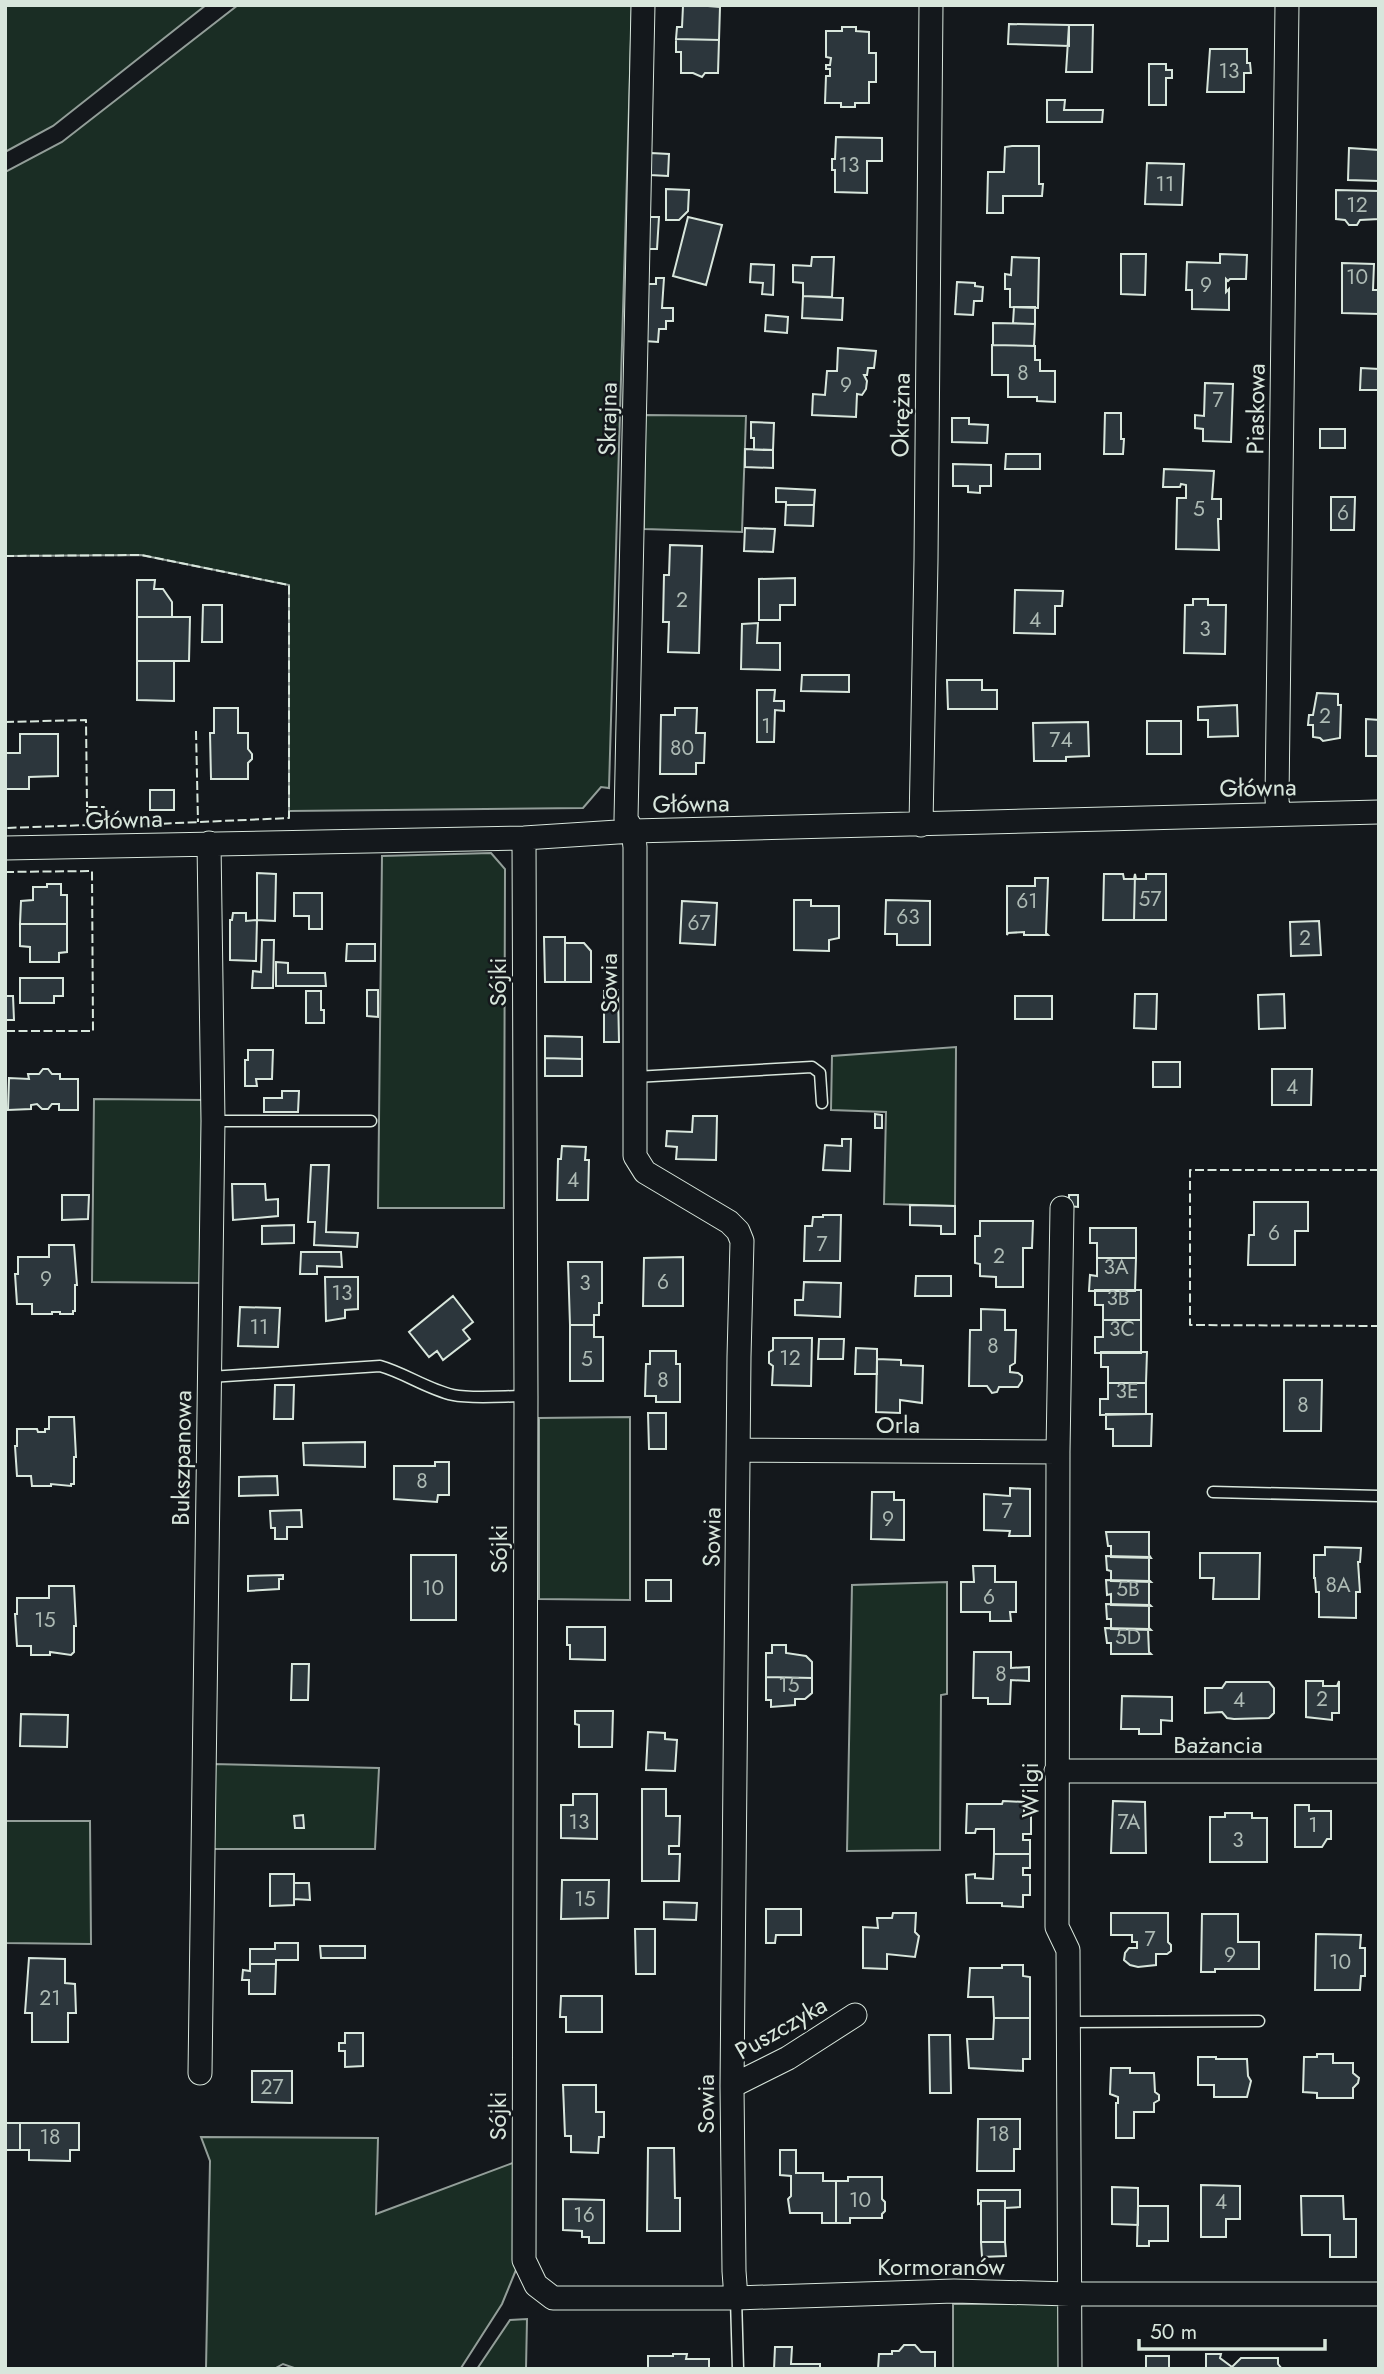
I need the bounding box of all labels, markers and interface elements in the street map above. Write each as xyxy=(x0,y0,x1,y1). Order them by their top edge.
house number: 13 xyxy=(1219,56,1239,86)
house number: 13 xyxy=(839,150,859,180)
house number: 11 xyxy=(1156,169,1174,199)
house number: 12 xyxy=(1346,190,1368,220)
house number: 10 xyxy=(1346,262,1368,292)
house number: 9 xyxy=(1200,270,1212,300)
house number: 8 xyxy=(1017,358,1029,388)
street label: Piaskowa xyxy=(1237,363,1274,455)
house number: 9 xyxy=(840,370,852,400)
street label: Okrężna xyxy=(882,372,919,458)
street label: Skrajna xyxy=(589,382,626,456)
house number: 7 xyxy=(1212,385,1224,415)
house number: 5 xyxy=(1193,494,1205,524)
house number: 6 xyxy=(1337,498,1349,528)
house number: 2 xyxy=(676,585,688,615)
house number: 4 xyxy=(1029,605,1041,635)
house number: 3 xyxy=(1199,614,1211,644)
house number: 2 xyxy=(1319,701,1331,731)
house number: 1 xyxy=(761,711,771,741)
house number: 74 xyxy=(1049,725,1073,755)
house number: 80 xyxy=(670,733,694,763)
street label: Główna xyxy=(1219,769,1297,806)
street label: Główna xyxy=(652,785,730,822)
street label: Główna xyxy=(85,801,163,838)
house number: 57 xyxy=(1139,884,1161,914)
house number: 61 xyxy=(1016,886,1038,916)
house number: 63 xyxy=(896,902,920,932)
house number: 67 xyxy=(687,908,711,938)
house number: 2 xyxy=(1299,923,1311,953)
street label: Sowia xyxy=(591,953,626,1013)
street label: Sójki xyxy=(480,957,515,1007)
house number: 4 xyxy=(1286,1072,1298,1102)
house number: 4 xyxy=(567,1165,579,1195)
house number: 6 xyxy=(1268,1218,1280,1248)
house number: 7 xyxy=(816,1229,828,1259)
house number: 2 xyxy=(993,1241,1005,1271)
house number: 3A xyxy=(1103,1252,1129,1282)
house number: 9 xyxy=(40,1264,52,1294)
house number: 6 xyxy=(657,1267,669,1297)
house number: 3 xyxy=(579,1268,591,1298)
house number: 13 xyxy=(332,1278,352,1308)
house number: 3B xyxy=(1106,1283,1130,1313)
house number: 11 xyxy=(250,1312,268,1342)
house number: 3C xyxy=(1109,1314,1135,1344)
house number: 8 xyxy=(987,1331,999,1361)
house number: 12 xyxy=(779,1343,801,1373)
house number: 5 xyxy=(581,1344,593,1374)
house number: 8 xyxy=(657,1365,669,1395)
house number: 3E xyxy=(1115,1376,1139,1406)
street label: Bukszpanowa xyxy=(163,1390,200,1526)
house number: 8 xyxy=(1297,1390,1309,1420)
street label: Orla xyxy=(876,1407,920,1442)
house number: 8 xyxy=(416,1466,428,1496)
house number: 7 xyxy=(1001,1496,1013,1526)
house number: 9 xyxy=(882,1504,894,1534)
street label: Sowia xyxy=(693,1507,730,1567)
street label: Sójki xyxy=(481,1524,516,1574)
house number: 8A xyxy=(1325,1570,1351,1600)
house number: 10 xyxy=(422,1573,444,1603)
house number: 5B xyxy=(1116,1574,1140,1604)
house number: 6 xyxy=(983,1582,995,1612)
house number: 15 xyxy=(34,1605,56,1635)
house number: 5D xyxy=(1115,1622,1141,1652)
house number: 8 xyxy=(995,1659,1007,1689)
house number: 15 xyxy=(778,1670,800,1700)
house number: 2 xyxy=(1316,1684,1328,1714)
house number: 4 xyxy=(1233,1685,1245,1715)
street label: Bażancia xyxy=(1173,1727,1263,1762)
street label: Wilgi xyxy=(1012,1762,1047,1818)
house number: 13 xyxy=(569,1807,589,1837)
house number: 7A xyxy=(1118,1807,1141,1837)
house number: 1 xyxy=(1308,1810,1318,1840)
house number: 3 xyxy=(1232,1825,1244,1855)
house number: 15 xyxy=(574,1884,596,1914)
house number: 7 xyxy=(1144,1924,1156,1954)
house number: 9 xyxy=(1224,1940,1236,1970)
house number: 10 xyxy=(1329,1947,1351,1977)
house number: 21 xyxy=(39,1983,61,2013)
street label: Puszczyka xyxy=(728,1987,833,2068)
house number: 27 xyxy=(261,2072,283,2102)
street label: Sowia xyxy=(688,2074,723,2134)
street label: Sójki xyxy=(480,2091,515,2141)
house number: 18 xyxy=(989,2119,1009,2149)
house number: 18 xyxy=(40,2122,60,2152)
house number: 10 xyxy=(849,2185,871,2215)
house number: 4 xyxy=(1215,2187,1227,2217)
house number: 16 xyxy=(573,2200,595,2230)
street label: Kormoranów xyxy=(877,2249,1005,2284)
scale bar xyxy=(1139,2308,1324,2352)
text: 50 m xyxy=(1150,2317,1197,2347)

